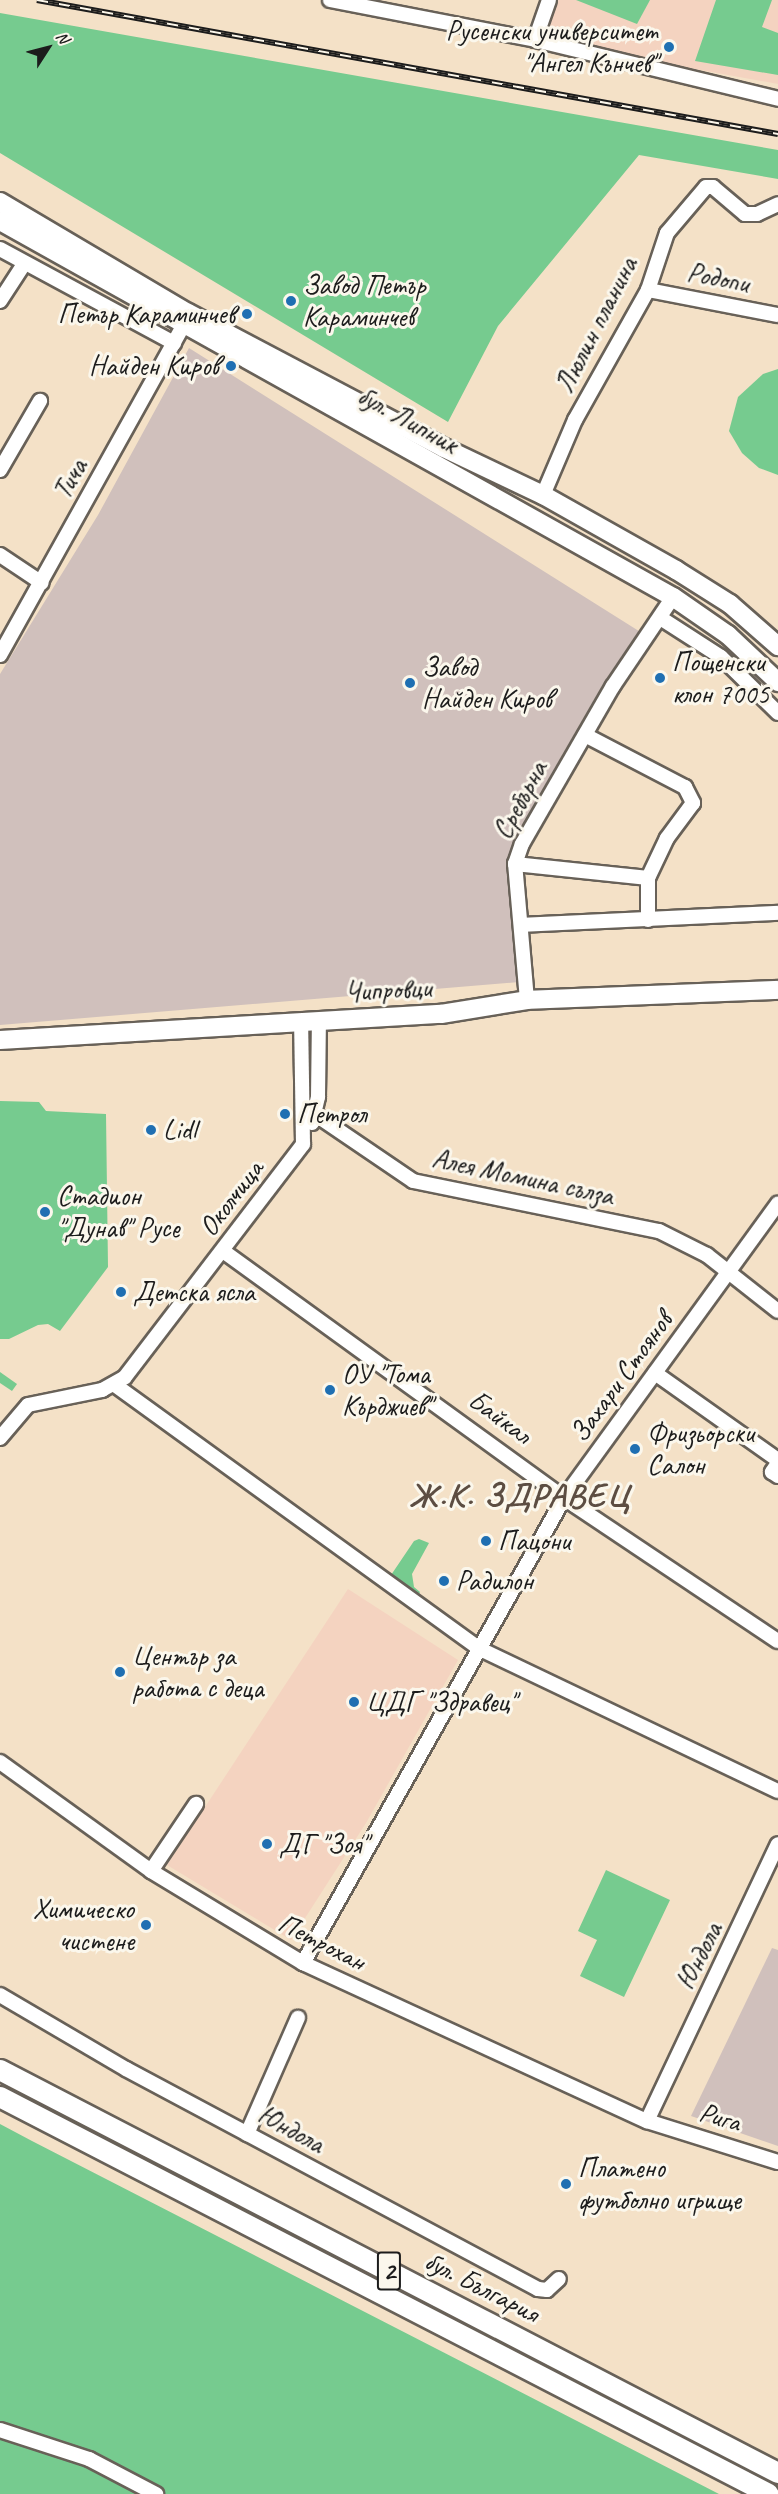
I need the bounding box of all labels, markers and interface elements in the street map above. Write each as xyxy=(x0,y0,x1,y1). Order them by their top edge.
place label: Русенски университет "Ангел Кънчев" xyxy=(443,14,657,80)
north arrow xyxy=(18,18,78,78)
text: N xyxy=(52,28,74,47)
marker: Русенски университет "Ангел Кънчев" xyxy=(662,40,676,54)
street label: Люлин планина xyxy=(547,251,645,399)
street label: Родопи xyxy=(684,256,752,300)
place label: Завод Петър Караминчев xyxy=(303,268,424,334)
marker: Завод Петър Караминчев xyxy=(284,294,298,308)
place label: Петър Караминчев xyxy=(57,297,235,331)
marker: Петър Караминчев xyxy=(240,307,254,321)
place label: Найден Киров xyxy=(91,349,219,383)
marker: Найден Киров xyxy=(224,359,238,373)
street label: бул. Липник xyxy=(352,379,464,461)
street label: Тича xyxy=(45,453,95,505)
place label: Пощенски клон 7005 xyxy=(672,645,769,711)
place label: Завод Найден Киров xyxy=(422,650,550,716)
marker: Пощенски клон 7005 xyxy=(653,671,667,685)
marker: Завод Найден Киров xyxy=(403,676,417,690)
street label: Сребърна xyxy=(486,755,554,845)
street label: Чипровци xyxy=(344,971,432,1009)
place label: Петрол xyxy=(297,1097,366,1131)
marker: Петрол xyxy=(278,1107,292,1121)
place label: Lidl xyxy=(163,1113,196,1147)
marker: Lidl xyxy=(144,1123,158,1137)
street label: Алея Момина сълза xyxy=(429,1141,617,1213)
street label: Околчица xyxy=(192,1153,270,1243)
place label: Стадион "Дунав" Русе xyxy=(57,1179,179,1245)
marker: Стадион "Дунав" Русе xyxy=(38,1205,52,1219)
place label: Детска ясла xyxy=(133,1275,254,1309)
marker: Детска ясла xyxy=(114,1285,128,1299)
street label: Захари Стоянов xyxy=(563,1306,679,1448)
place label: ОУ "Тома Кърджиев" xyxy=(342,1357,432,1423)
marker: ОУ "Тома Кърджиев" xyxy=(323,1383,337,1397)
street label: Байкал xyxy=(462,1383,538,1451)
place label: Фризьорски Салон xyxy=(647,1416,754,1482)
marker: Фризьорски Салон xyxy=(628,1442,642,1456)
district label: Ж.К. ЗДРАВЕЦ xyxy=(406,1475,634,1515)
place label: Пацони xyxy=(498,1524,570,1558)
marker: Пацони xyxy=(479,1534,493,1548)
place label: Радилон xyxy=(456,1564,533,1598)
marker: Радилон xyxy=(437,1574,451,1588)
place label: Център за работа с деца xyxy=(132,1639,264,1705)
marker: Център за работа с деца xyxy=(113,1665,127,1679)
place label: ЦДГ "Здравец" xyxy=(366,1685,516,1719)
marker: ЦДГ "Здравец" xyxy=(347,1695,361,1709)
place label: ДГ "Зоя" xyxy=(279,1827,368,1861)
marker: ДГ "Зоя" xyxy=(260,1837,274,1851)
place label: Химическо чистене xyxy=(33,1892,134,1958)
street label: Петрохан xyxy=(273,1906,371,1978)
street label: Юндола xyxy=(669,1917,729,1995)
marker: Химическо чистене xyxy=(139,1918,153,1932)
street label: Рига xyxy=(695,2095,745,2139)
street label: Юндола xyxy=(252,2098,330,2160)
place label: Платено футболно игрище xyxy=(578,2151,741,2217)
marker: Платено футболно игрище xyxy=(559,2177,573,2191)
street label: бул. България xyxy=(419,2244,545,2330)
road number: 2 xyxy=(376,2247,402,2295)

